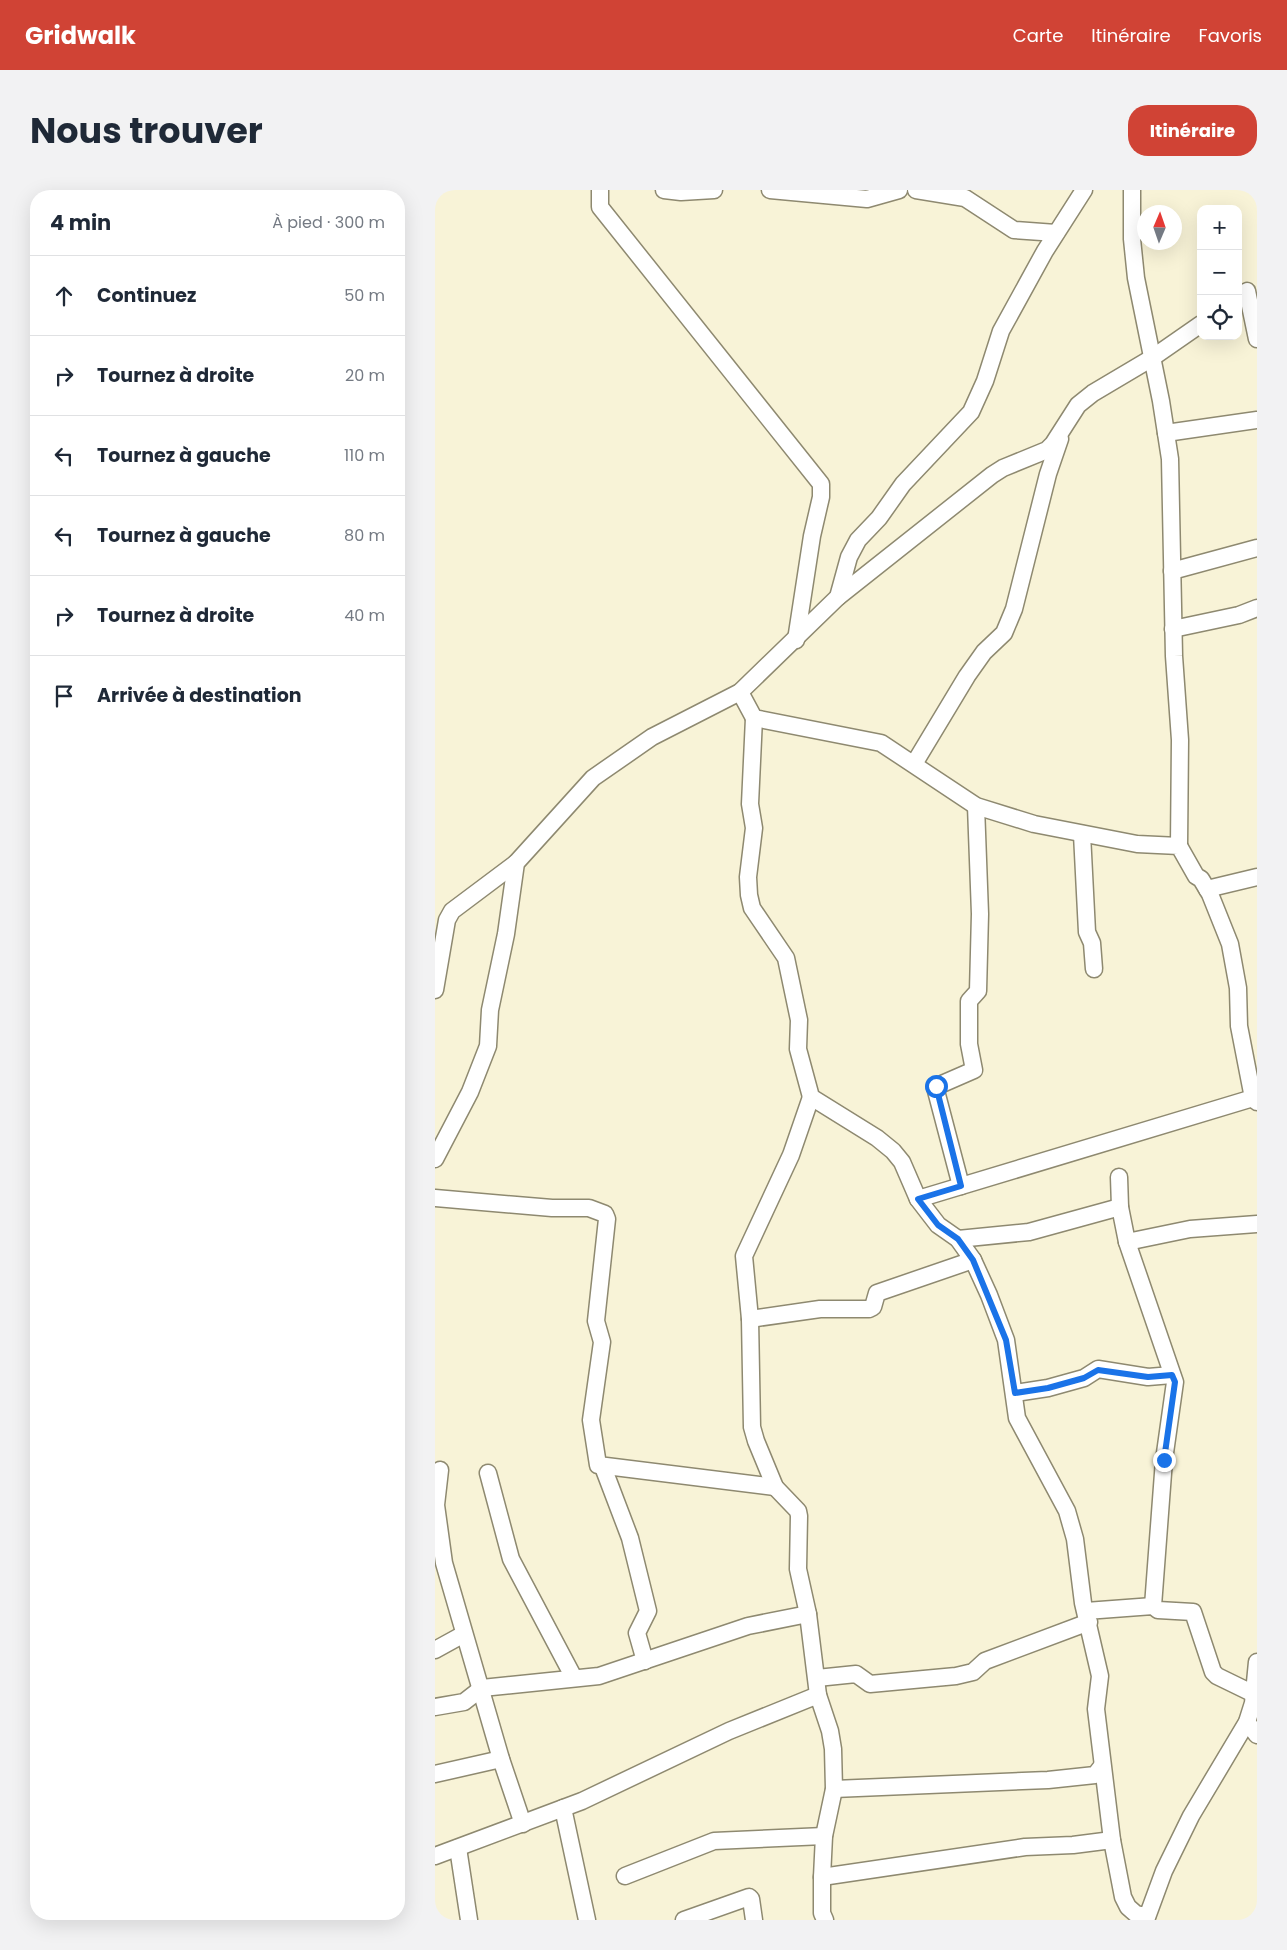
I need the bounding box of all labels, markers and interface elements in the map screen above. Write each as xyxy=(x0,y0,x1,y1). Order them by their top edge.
text: Gridwalk xyxy=(25,19,136,52)
text: Carte xyxy=(1013,23,1063,48)
text: Itinéraire xyxy=(1091,23,1171,48)
text: Favoris xyxy=(1199,23,1262,48)
button: Itinéraire xyxy=(1128,105,1257,156)
text: Nous trouver xyxy=(30,106,263,155)
north arrow xyxy=(1137,205,1182,250)
map controls xyxy=(1197,205,1242,340)
button: + xyxy=(1197,205,1242,250)
text: 4 min xyxy=(50,208,111,237)
text: À pied · 300 m xyxy=(272,211,385,234)
button: − xyxy=(1197,250,1242,295)
icon: ahead xyxy=(50,282,78,310)
text: Continuez xyxy=(97,282,196,309)
text: 50 m xyxy=(344,284,385,307)
button: locate xyxy=(1197,295,1242,340)
icon: right xyxy=(50,362,78,390)
text: Tournez à droite xyxy=(97,362,254,389)
text: 20 m xyxy=(345,364,385,387)
icon: left xyxy=(50,442,78,470)
text: Tournez à gauche xyxy=(97,442,271,469)
text: 110 m xyxy=(344,444,385,467)
icon: left xyxy=(50,522,78,550)
text: Tournez à gauche xyxy=(97,522,271,549)
text: 80 m xyxy=(344,524,385,547)
icon: right xyxy=(50,602,78,630)
text: Tournez à droite xyxy=(97,602,254,629)
text: 40 m xyxy=(344,604,385,627)
icon: arrive xyxy=(50,682,78,710)
text: Arrivée à destination xyxy=(97,682,302,709)
route start xyxy=(925,1075,948,1098)
route end xyxy=(1153,1449,1176,1472)

